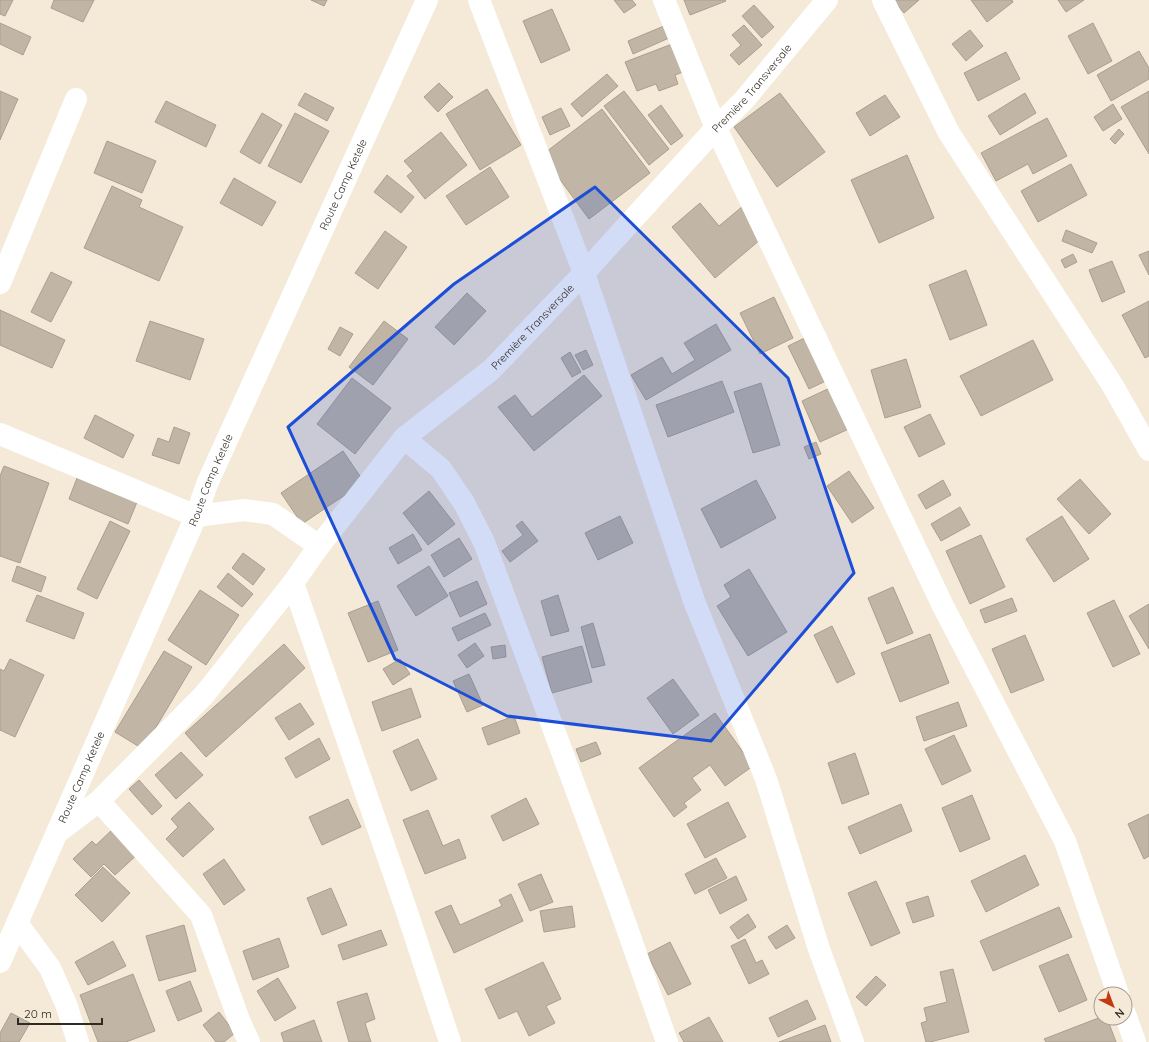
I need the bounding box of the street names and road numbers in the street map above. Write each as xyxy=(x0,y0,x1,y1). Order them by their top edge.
street label: Première Transversale xyxy=(709,41,795,135)
street label: Route Camp Ketele xyxy=(316,137,370,232)
street label: Première Transversale xyxy=(488,281,577,373)
street label: Route Camp Ketele xyxy=(185,432,236,528)
street label: Route Camp Ketele xyxy=(55,729,108,825)

